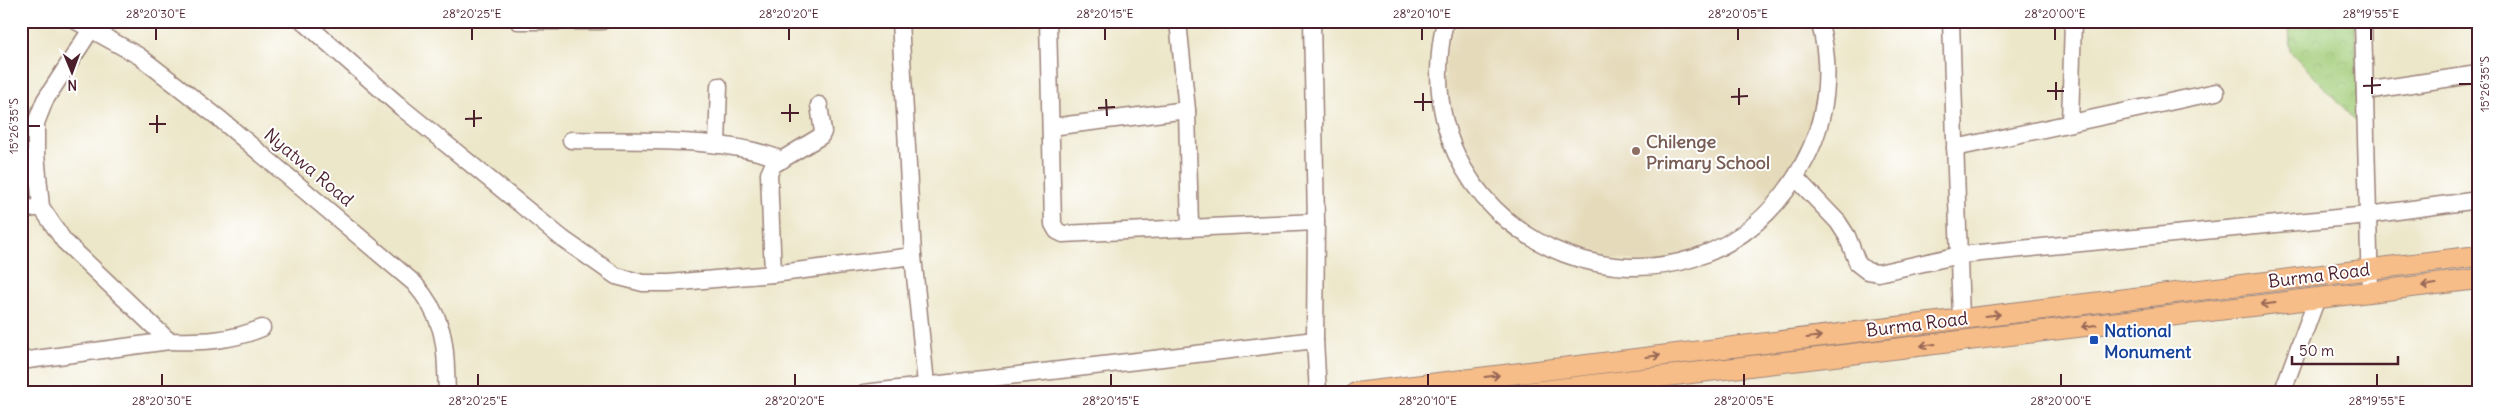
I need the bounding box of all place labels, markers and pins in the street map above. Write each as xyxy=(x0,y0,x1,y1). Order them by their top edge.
place label: Chilenge Primary School xyxy=(1646,130,1770,174)
marker: Chilenge Primary School xyxy=(1630,145,1642,157)
place label: National Monument xyxy=(2104,319,2192,363)
marker: National Monument xyxy=(2088,334,2100,346)

